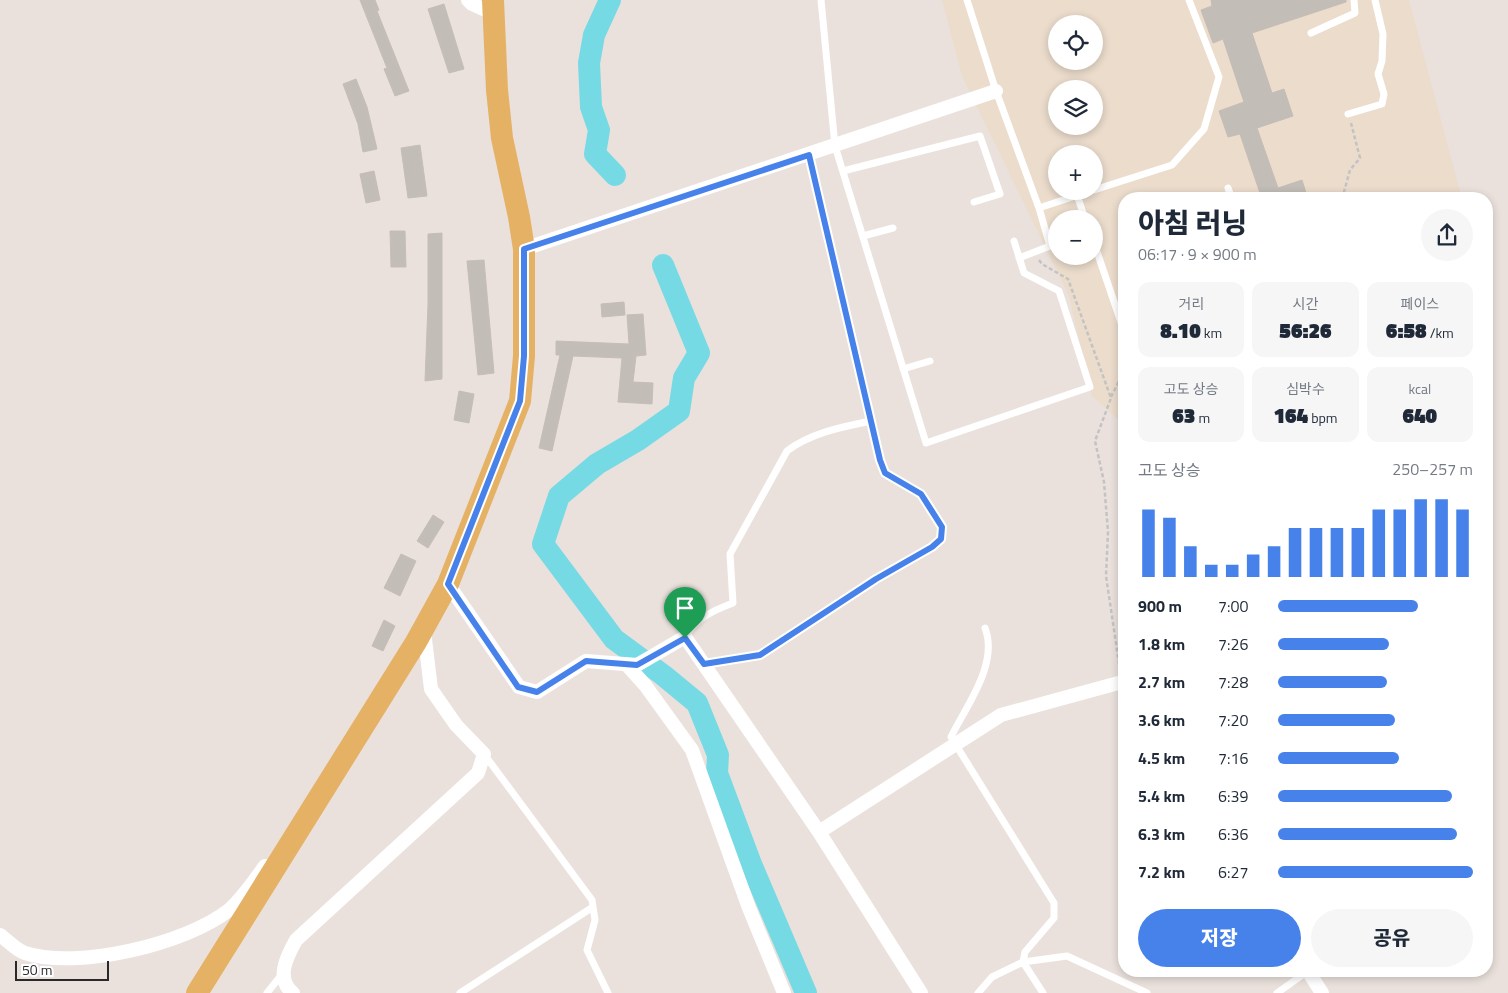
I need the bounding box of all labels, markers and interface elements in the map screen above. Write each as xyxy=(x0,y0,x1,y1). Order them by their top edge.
map controls xyxy=(1048,15,1103,265)
button: locate xyxy=(1048,15,1103,70)
button: layers xyxy=(1048,80,1103,135)
button: + xyxy=(1048,145,1103,200)
text: 아침 러닝 xyxy=(1138,201,1247,244)
button: share xyxy=(1421,209,1473,261)
button: − xyxy=(1048,210,1103,265)
text: 06:17 · 9 × 900 m xyxy=(1138,242,1257,266)
text: 거리 xyxy=(1178,293,1204,314)
text: 시간 xyxy=(1293,293,1318,314)
text: 페이스 xyxy=(1401,293,1439,314)
text: 8.10 xyxy=(1160,314,1201,346)
text: 56:26 xyxy=(1279,314,1332,346)
text: 6:58 xyxy=(1386,314,1427,346)
text: km xyxy=(1201,322,1222,343)
text: /km xyxy=(1427,322,1454,343)
text: 고도 상승 xyxy=(1164,378,1218,399)
text: 심박수 xyxy=(1286,378,1325,399)
text: kcal xyxy=(1408,378,1431,399)
text: 63 xyxy=(1172,399,1195,431)
text: 164 xyxy=(1273,399,1308,431)
text: 640 xyxy=(1403,399,1437,431)
text: m xyxy=(1195,407,1210,428)
text: bpm xyxy=(1308,407,1338,428)
text: 250–257 m xyxy=(1392,457,1473,481)
text: 고도 상승 xyxy=(1138,458,1200,482)
pin xyxy=(664,587,706,638)
icon: arrive xyxy=(671,594,699,622)
text: 900 m xyxy=(1138,594,1182,618)
text: 7:00 xyxy=(1218,594,1248,618)
text: 1.8 km xyxy=(1138,632,1185,656)
text: 7:26 xyxy=(1218,632,1248,656)
text: 2.7 km xyxy=(1138,670,1185,694)
text: 7:28 xyxy=(1218,670,1248,694)
text: 3.6 km xyxy=(1138,708,1185,732)
text: 7:20 xyxy=(1218,708,1248,732)
text: 4.5 km xyxy=(1138,746,1185,770)
text: 7:16 xyxy=(1218,746,1248,770)
text: 5.4 km xyxy=(1138,784,1185,808)
text: 6:39 xyxy=(1218,784,1248,808)
text: 6.3 km xyxy=(1138,822,1185,846)
text: 6:36 xyxy=(1218,822,1248,846)
text: 7.2 km xyxy=(1138,860,1185,884)
text: 6:27 xyxy=(1218,860,1248,884)
button: 저장 xyxy=(1138,909,1301,967)
button: 공유 xyxy=(1311,909,1473,967)
scale bar xyxy=(15,958,109,981)
text: 50 m xyxy=(22,959,52,980)

